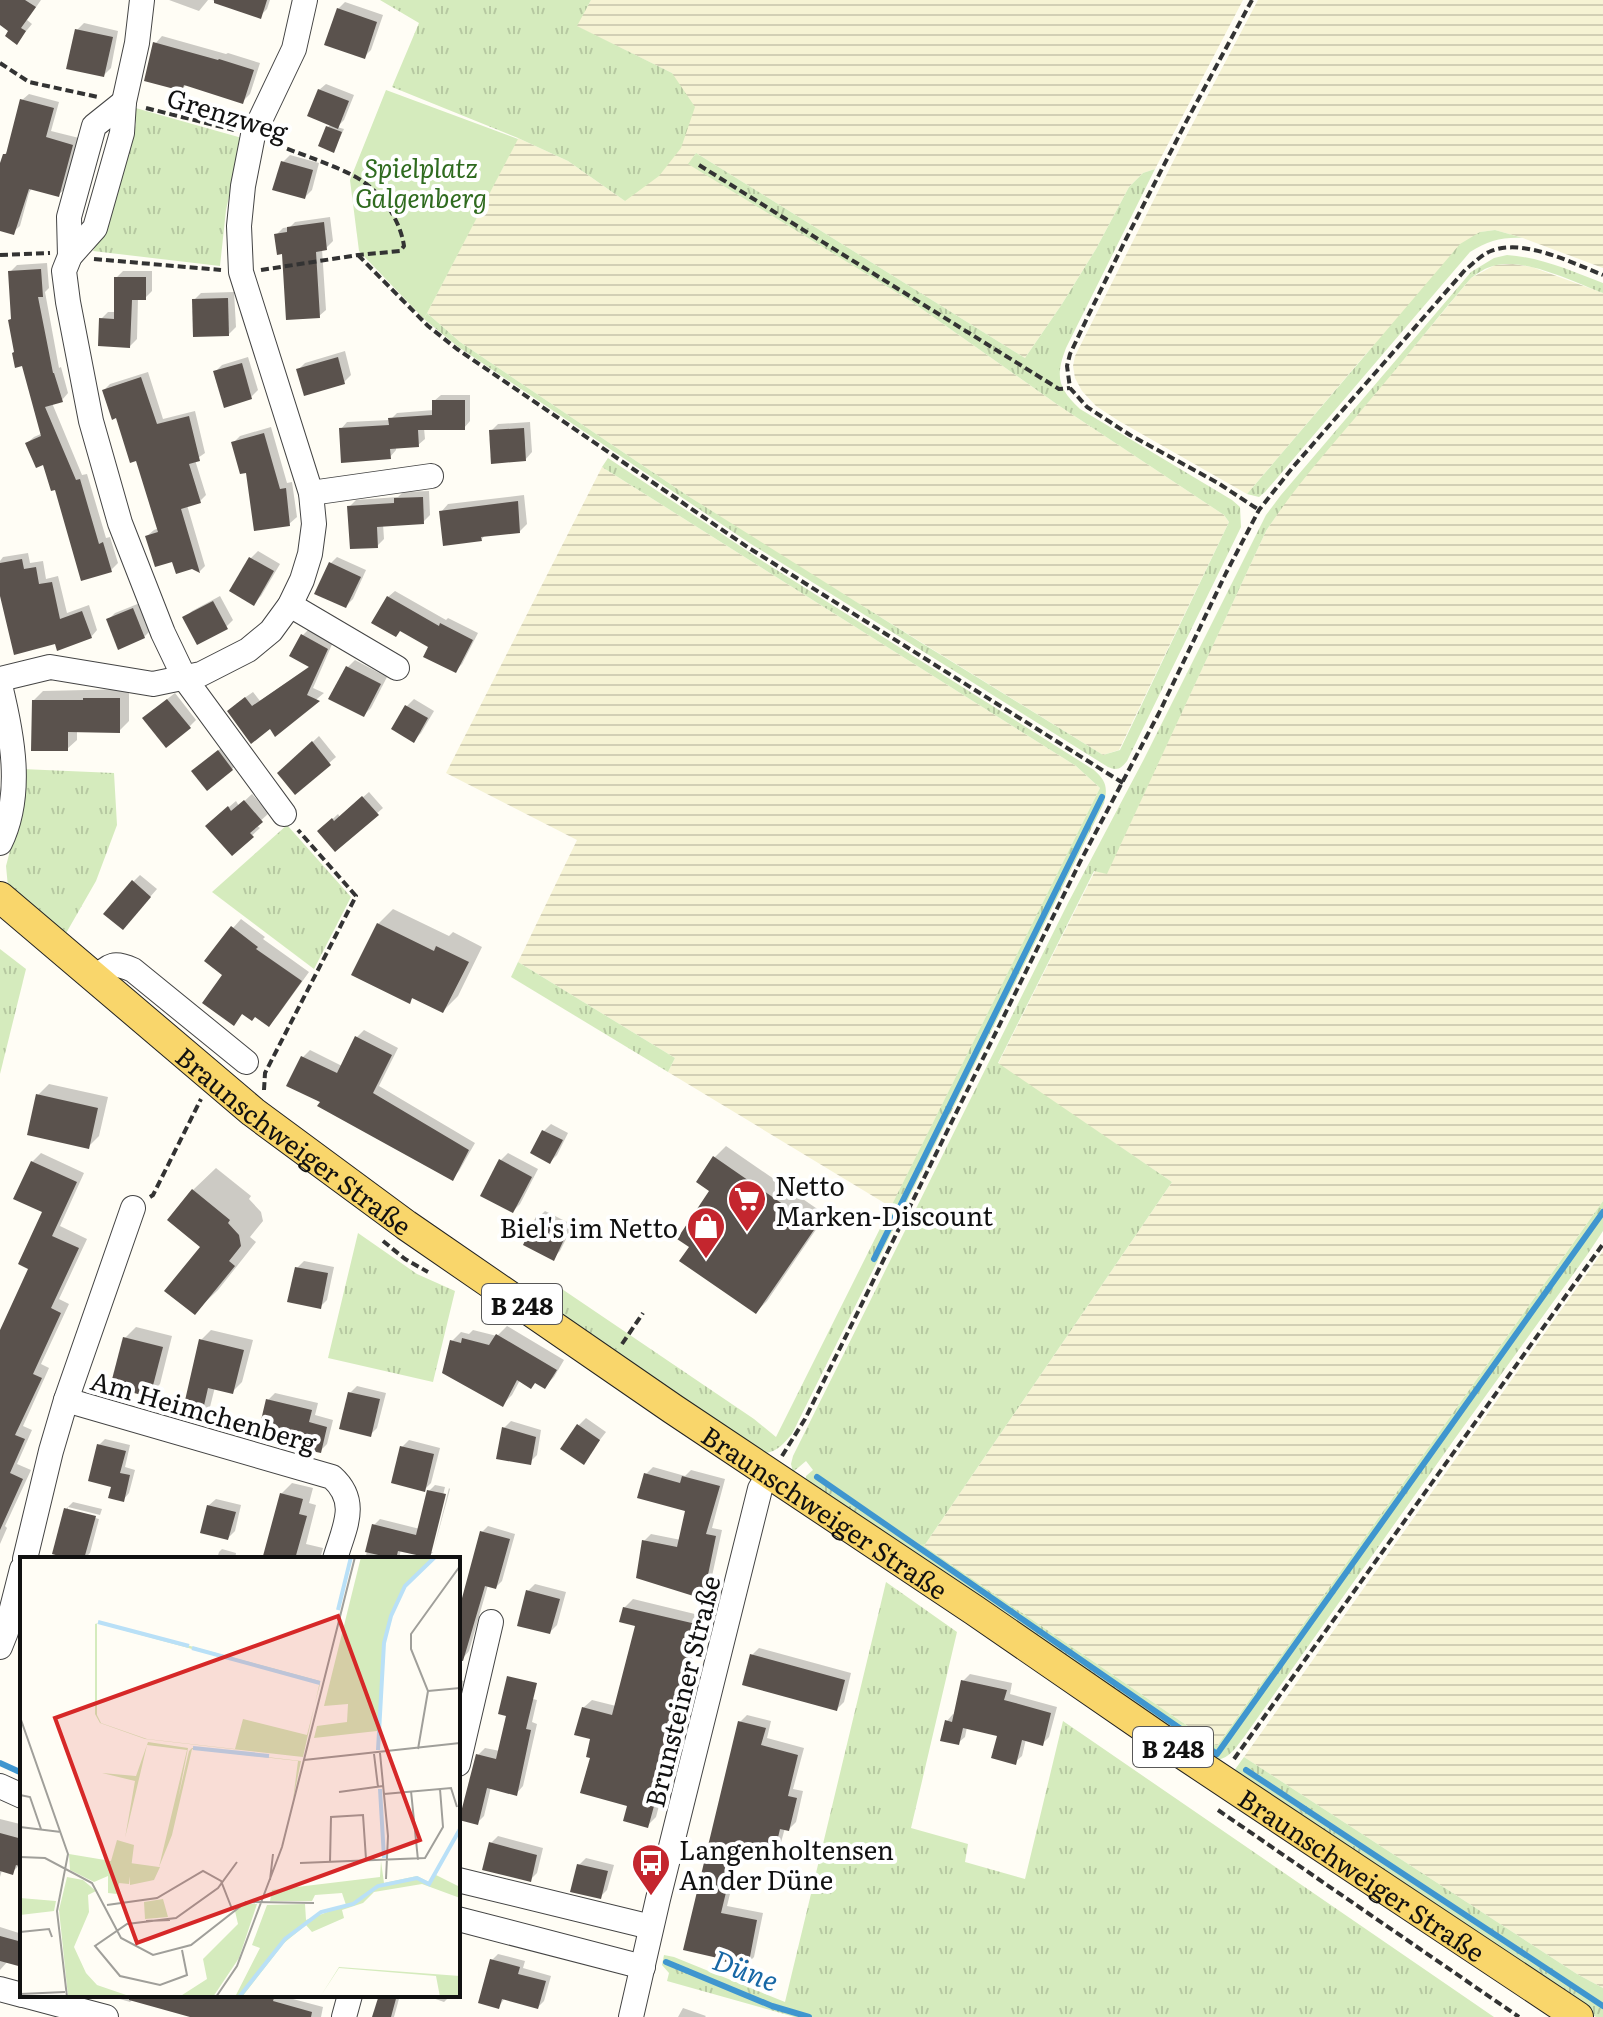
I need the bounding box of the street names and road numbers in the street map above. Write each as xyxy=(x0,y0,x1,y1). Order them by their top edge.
street label: Grenzweg xyxy=(163,76,294,150)
street label: Braunschweiger Straße xyxy=(168,1036,421,1243)
road number: B 248 xyxy=(482,1284,562,1324)
street label: Am Heimchenberg xyxy=(87,1359,322,1461)
street label: Braunschweiger Straße xyxy=(695,1415,957,1607)
street label: Brunsteiner Straße xyxy=(633,1571,729,1811)
road number: B 248 xyxy=(1133,1727,1213,1767)
street label: Braunschweiger Straße xyxy=(1232,1777,1494,1970)

